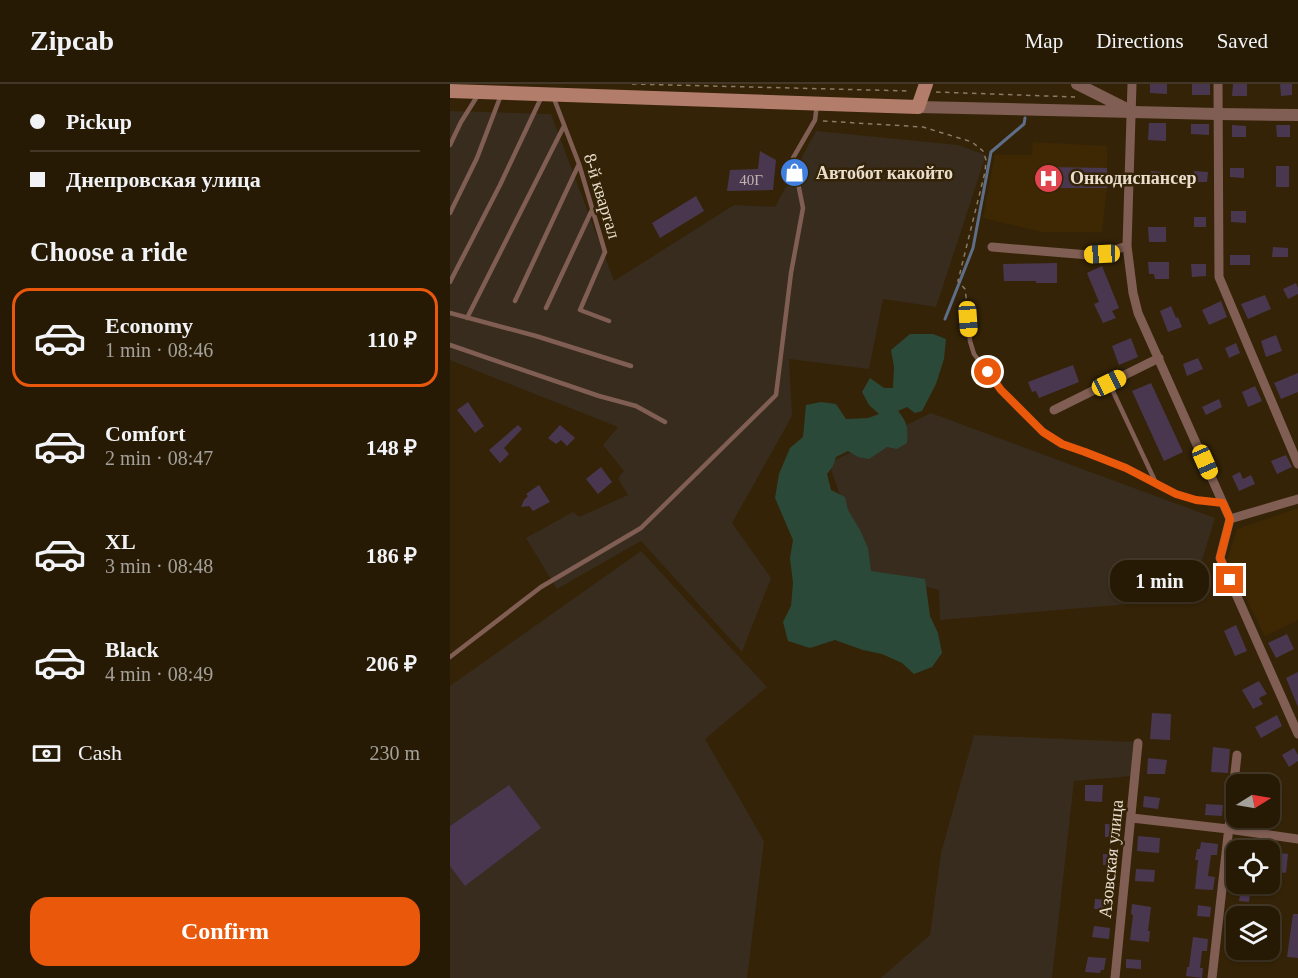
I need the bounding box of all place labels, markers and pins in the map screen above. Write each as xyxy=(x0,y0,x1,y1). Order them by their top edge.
shop icon: Автобот какойто xyxy=(779,157,811,189)
hospital icon: Онкодиспансер xyxy=(1033,162,1065,194)
place label: Автобот какойто xyxy=(816,163,953,183)
place label: Онкодиспансер xyxy=(1070,168,1196,188)

